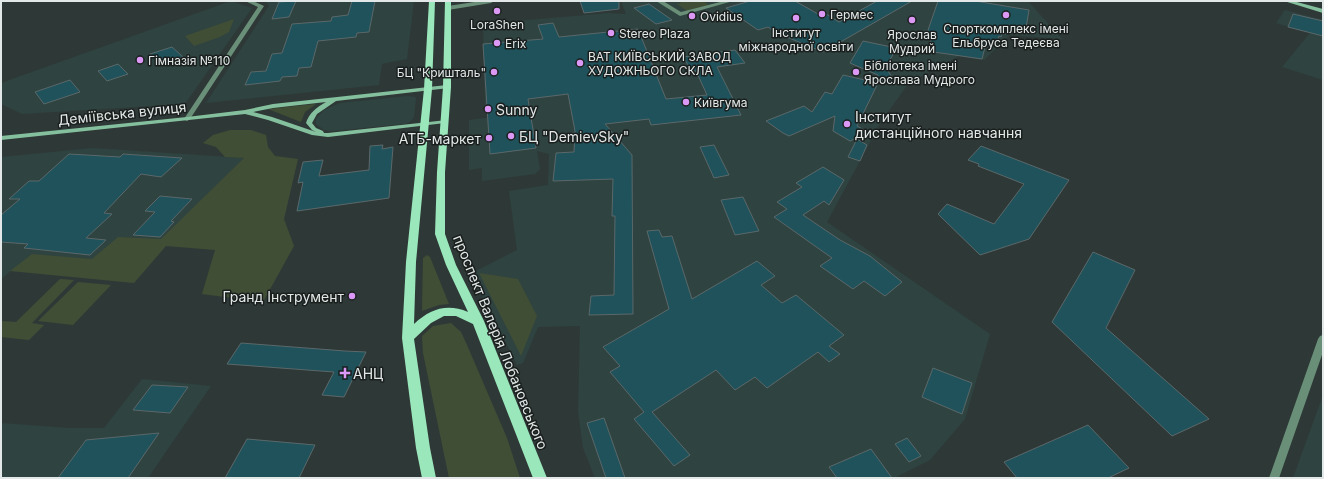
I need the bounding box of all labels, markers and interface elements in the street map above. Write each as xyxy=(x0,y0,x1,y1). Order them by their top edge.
marker: LoraShen xyxy=(492,6,502,16)
place label: Гермес xyxy=(830,7,874,22)
place label: Ovidius xyxy=(700,9,743,24)
marker: Гермес xyxy=(817,9,827,19)
marker: Спорткомплекс імені Ельбруса Тедеєва xyxy=(1001,10,1011,20)
marker: Ovidius xyxy=(687,11,697,21)
marker: Інститут міжнародної освіти xyxy=(791,13,801,23)
marker: Ярослав Мудрий xyxy=(907,15,917,25)
place label: LoraShen xyxy=(470,17,524,32)
place label: Спорткомплекс імені Ельбруса Тедеєва xyxy=(943,21,1069,50)
place label: Інститут міжнародної освіти xyxy=(739,25,853,54)
place label: Stereo Plaza xyxy=(619,26,690,41)
place label: Ярослав Мудрий xyxy=(887,27,937,56)
marker: Stereo Plaza xyxy=(606,28,616,38)
place label: Erix xyxy=(505,36,527,51)
marker: Erix xyxy=(492,38,502,48)
place label: ВАТ КИЇВСЬКИЙ ЗАВОД ХУДОЖНЬОГО СКЛА xyxy=(588,49,731,78)
place label: Гімназія №110 xyxy=(148,53,230,68)
marker: Гімназія №110 xyxy=(135,55,145,65)
marker: ВАТ КИЇВСЬКИЙ ЗАВОД ХУДОЖНЬОГО СКЛА xyxy=(575,58,585,68)
place label: Бібліотека імені Ярослава Мудрого xyxy=(864,58,975,87)
place label: БЦ "Кришталь" xyxy=(397,65,486,80)
marker: БЦ "Кришталь" xyxy=(489,67,499,77)
marker: Бібліотека імені Ярослава Мудрого xyxy=(851,67,861,77)
place label: Київгума xyxy=(694,95,747,110)
marker: Київгума xyxy=(681,97,691,107)
street label: Деміївська вулиця xyxy=(57,98,187,128)
place label: Sunny xyxy=(496,101,538,118)
marker: Sunny xyxy=(483,104,493,114)
place label: Інститут дистанційного навчання xyxy=(855,108,1022,141)
marker: Інститут дистанційного навчання xyxy=(842,119,852,129)
place label: БЦ "DemievSky" xyxy=(519,128,629,145)
place label: АТБ-маркет xyxy=(399,130,481,147)
marker: БЦ "DemievSky" xyxy=(506,131,516,141)
marker: АТБ-маркет xyxy=(484,133,494,143)
street label: проспект Валерія Лобановського xyxy=(450,232,552,452)
place label: Гранд Інструмент xyxy=(222,288,344,305)
marker: Гранд Інструмент xyxy=(347,291,357,301)
place label: АНЦ xyxy=(353,365,383,382)
marker: АНЦ xyxy=(340,368,350,378)

